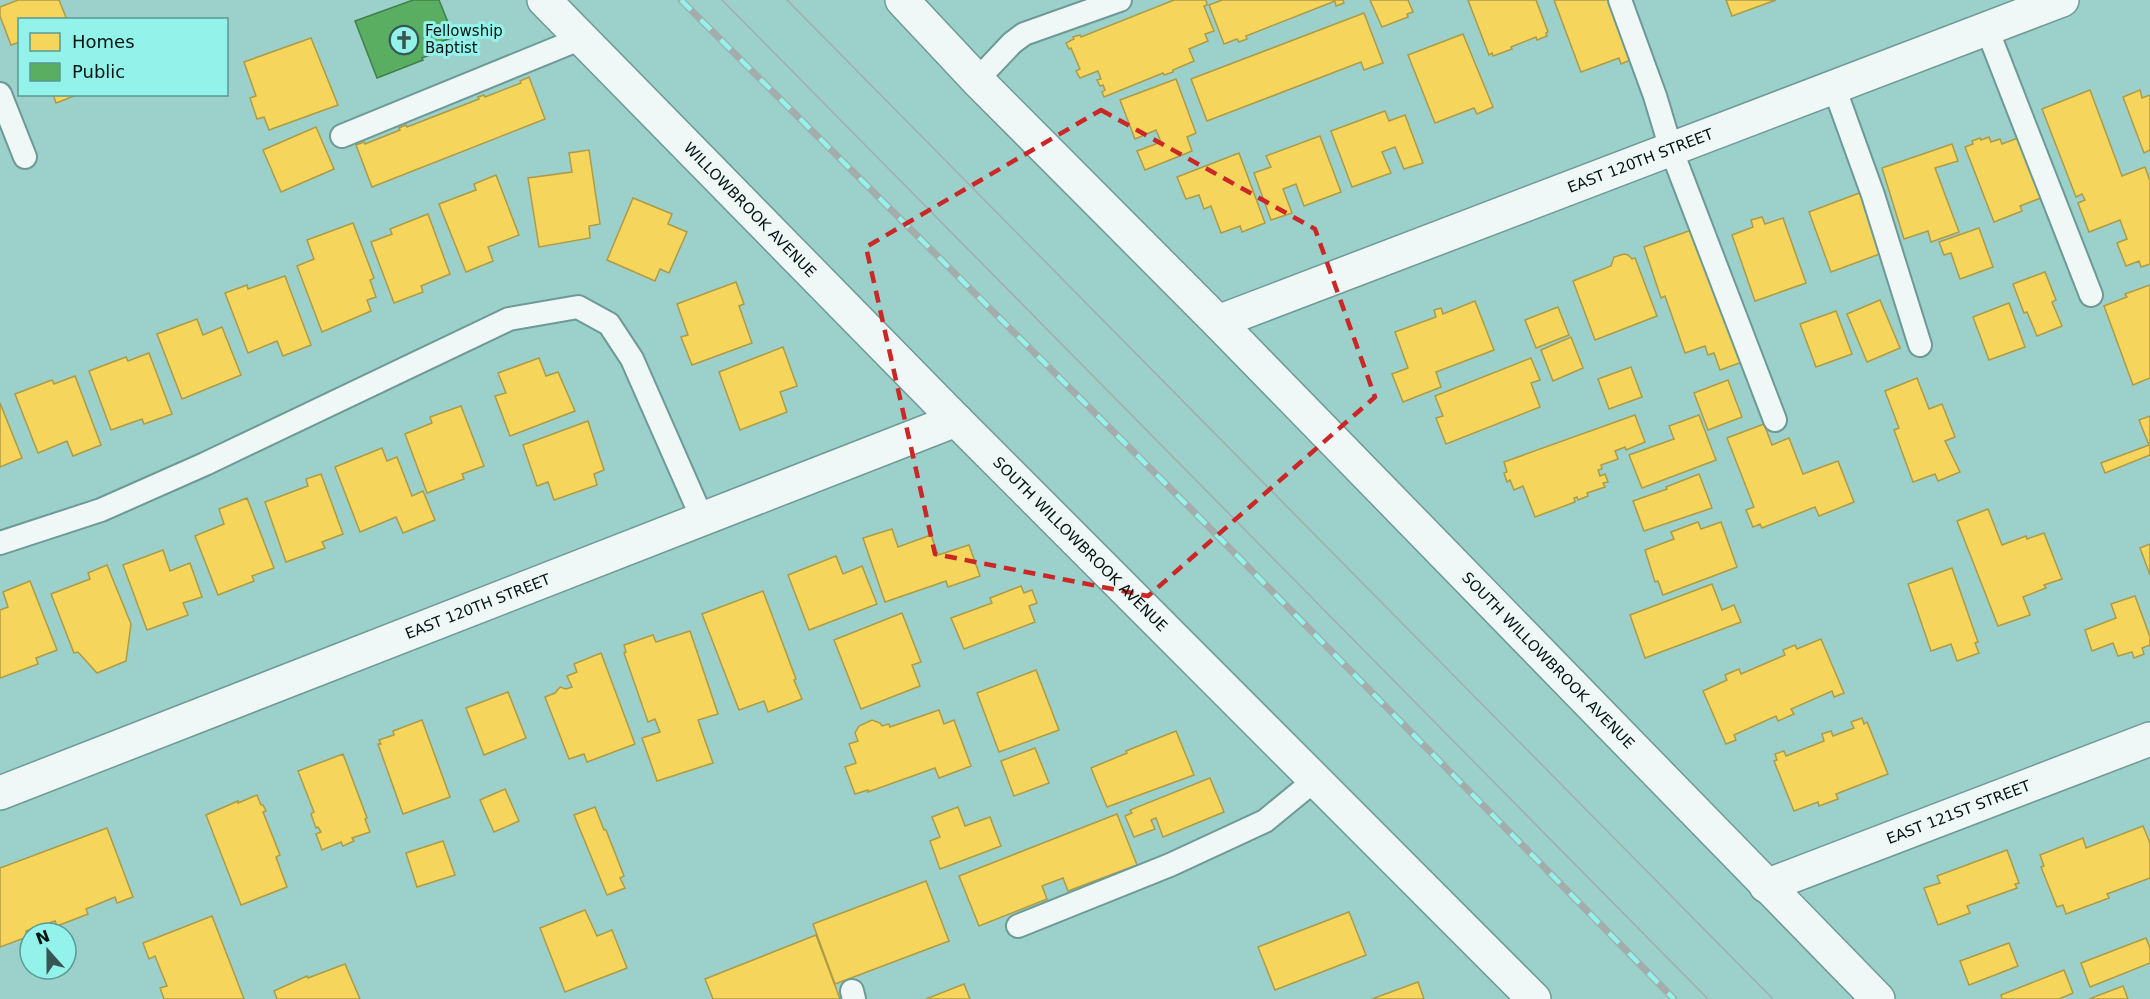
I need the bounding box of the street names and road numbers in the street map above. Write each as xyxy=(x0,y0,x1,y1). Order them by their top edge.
street label: EAST 120TH STREET xyxy=(1565,125,1716,197)
street label: WILLOWBROOK AVENUE xyxy=(680,139,820,281)
street label: SOUTH WILLOWBROOK AVENUE xyxy=(989,453,1171,635)
street label: SOUTH WILLOWBROOK AVENUE xyxy=(1458,569,1638,753)
street label: EAST 120TH STREET xyxy=(403,570,554,643)
street label: EAST 121ST STREET xyxy=(1884,776,2034,848)

